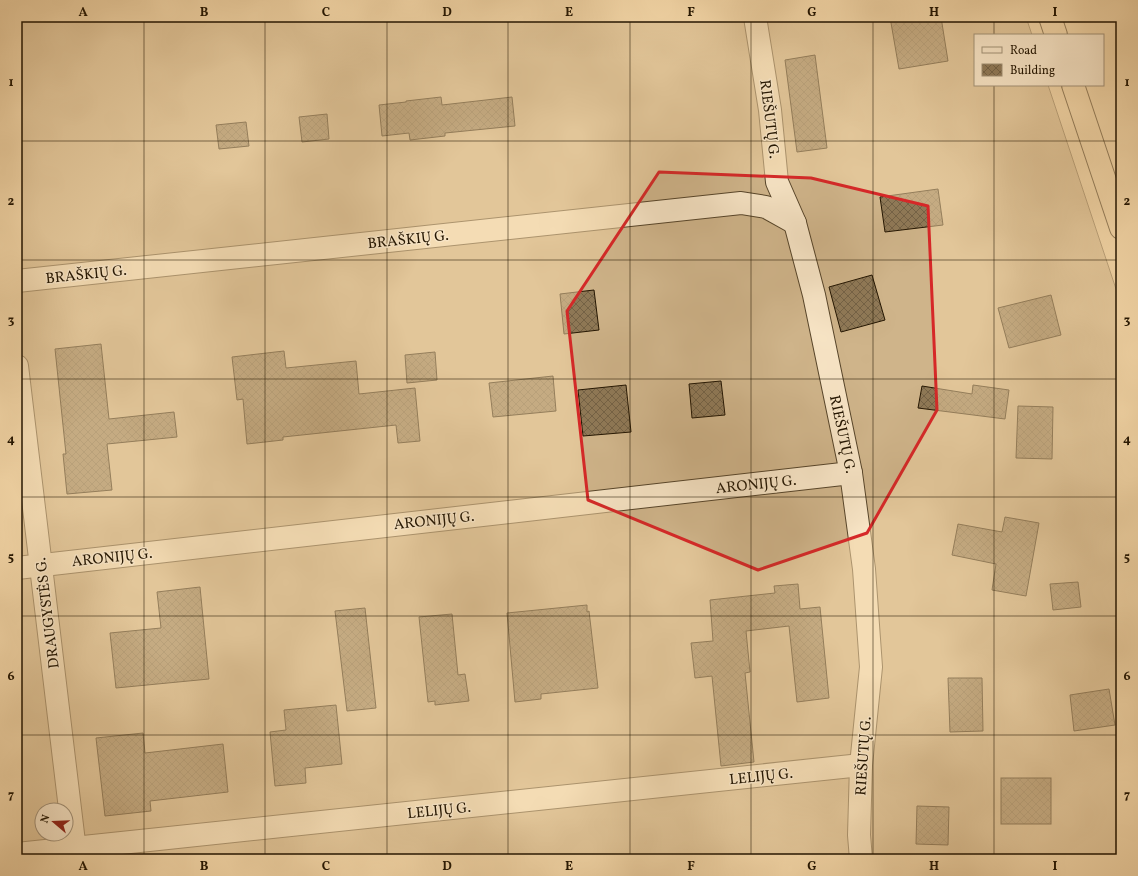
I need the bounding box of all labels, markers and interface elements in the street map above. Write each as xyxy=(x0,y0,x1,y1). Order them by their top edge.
text: A xyxy=(78,4,88,22)
text: B xyxy=(200,4,209,22)
text: C xyxy=(322,4,330,22)
text: D xyxy=(442,4,452,22)
text: E xyxy=(565,4,573,22)
text: F xyxy=(687,4,695,22)
text: G xyxy=(807,4,817,22)
text: H xyxy=(929,4,939,22)
text: I xyxy=(1053,4,1058,22)
legend xyxy=(974,34,1104,86)
text: Road xyxy=(1010,43,1037,59)
text: Building xyxy=(1010,63,1055,79)
text: 1 xyxy=(8,74,14,92)
text: 1 xyxy=(1124,74,1130,92)
street label: RIEŠUTŲ G. xyxy=(753,78,784,160)
text: 2 xyxy=(8,193,15,211)
text: 2 xyxy=(1124,193,1131,211)
street label: BRAŠKIŲ G. xyxy=(367,226,450,255)
street label: BRAŠKIŲ G. xyxy=(45,261,128,290)
text: 3 xyxy=(8,312,15,330)
text: 3 xyxy=(1124,312,1131,330)
street label: RIEŠUTŲ G. xyxy=(823,393,860,475)
text: 4 xyxy=(7,431,15,449)
text: 4 xyxy=(1123,431,1131,449)
street label: ARONIJŲ G. xyxy=(715,471,797,500)
street label: ARONIJŲ G. xyxy=(393,507,475,536)
street label: ARONIJŲ G. xyxy=(71,544,153,573)
text: 5 xyxy=(8,549,14,567)
text: 5 xyxy=(1124,549,1130,567)
street label: DRAUGYSTĖS G. xyxy=(31,556,66,670)
text: 6 xyxy=(7,668,15,686)
text: 6 xyxy=(1123,668,1131,686)
street label: RIEŠUTŲ G. xyxy=(851,716,878,796)
street label: LELIJŲ G. xyxy=(728,764,794,791)
text: 7 xyxy=(8,787,14,805)
text: 7 xyxy=(1124,787,1130,805)
street label: LELIJŲ G. xyxy=(406,798,472,825)
north arrow xyxy=(34,802,74,842)
text: N xyxy=(38,813,54,825)
text: A xyxy=(78,858,88,876)
text: B xyxy=(200,858,209,876)
text: C xyxy=(322,858,330,876)
text: D xyxy=(442,858,452,876)
text: E xyxy=(565,858,573,876)
text: F xyxy=(687,858,695,876)
text: G xyxy=(807,858,817,876)
text: H xyxy=(929,858,939,876)
text: I xyxy=(1053,858,1058,876)

